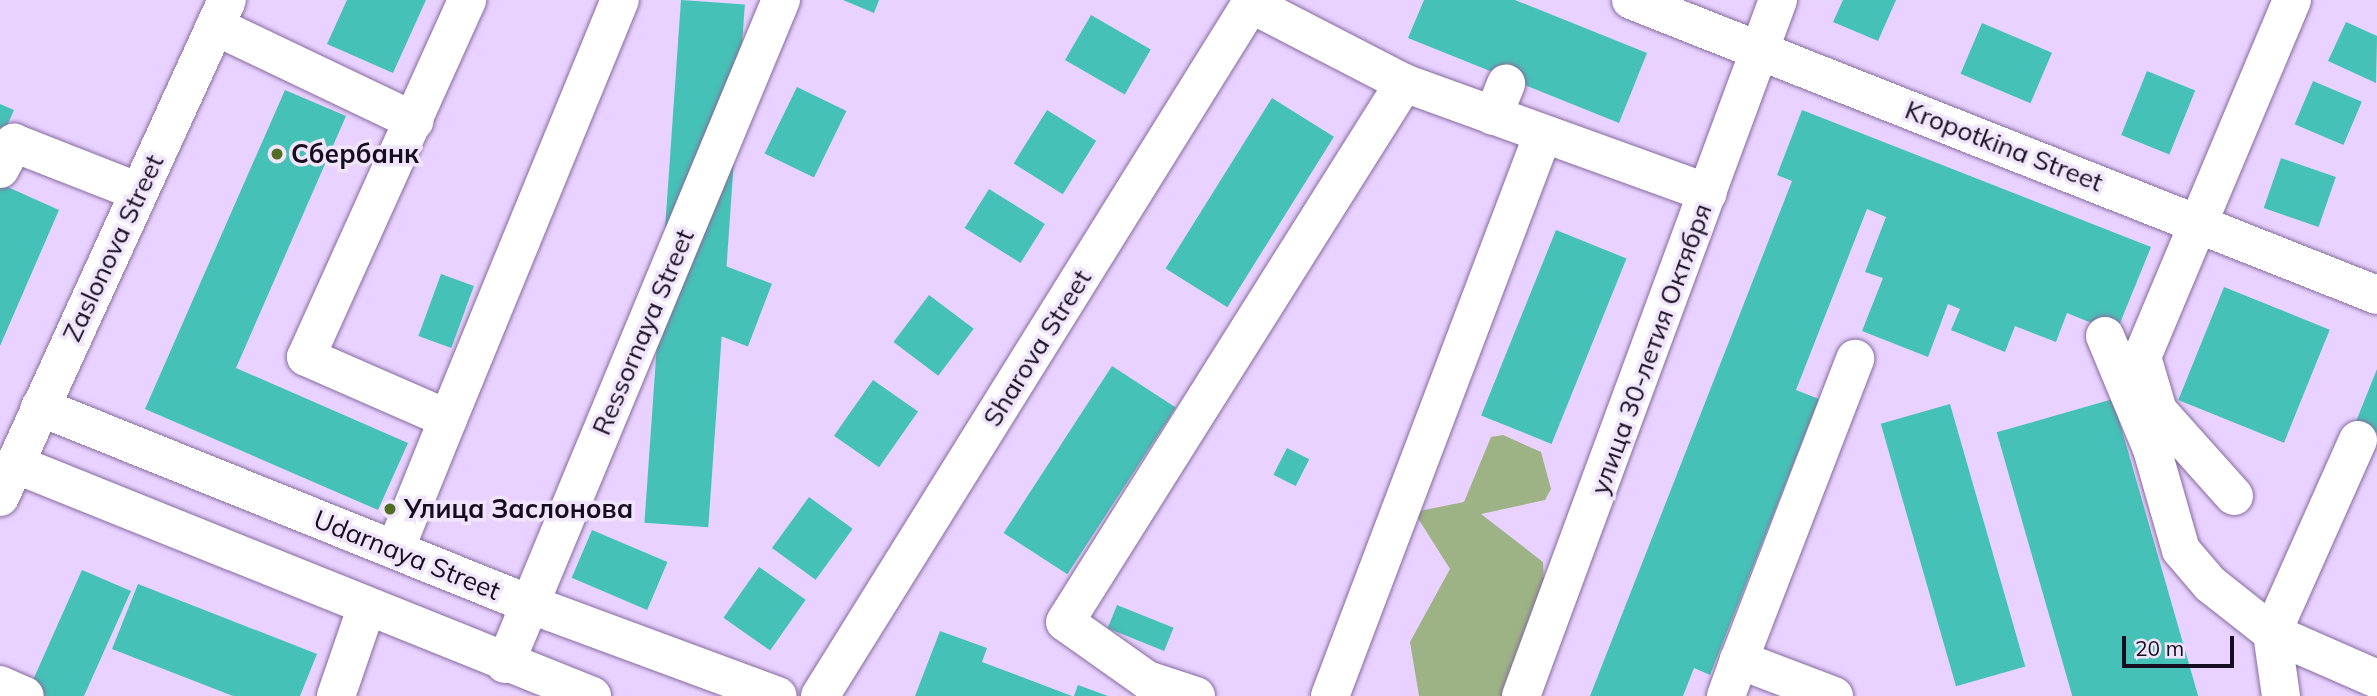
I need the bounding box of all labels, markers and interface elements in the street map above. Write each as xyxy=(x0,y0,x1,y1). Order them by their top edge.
street label: Kropotkina Street xyxy=(1901,94,2107,198)
place label: Сбербанк xyxy=(291,138,419,170)
marker: Сбербанк xyxy=(269,146,285,162)
street label: Zaslonova Street xyxy=(56,150,170,346)
street label: улица 30-летия Октября xyxy=(1584,199,1718,499)
street label: Ressornaya Street xyxy=(586,224,700,440)
street label: Sharova Street xyxy=(976,264,1098,432)
place label: Улица Заслонова xyxy=(404,493,633,525)
marker: Улица Заслонова xyxy=(382,501,398,517)
street label: Udarnaya Street xyxy=(309,503,505,607)
scale bar xyxy=(2125,622,2237,666)
text: 20 m xyxy=(2135,635,2184,661)

